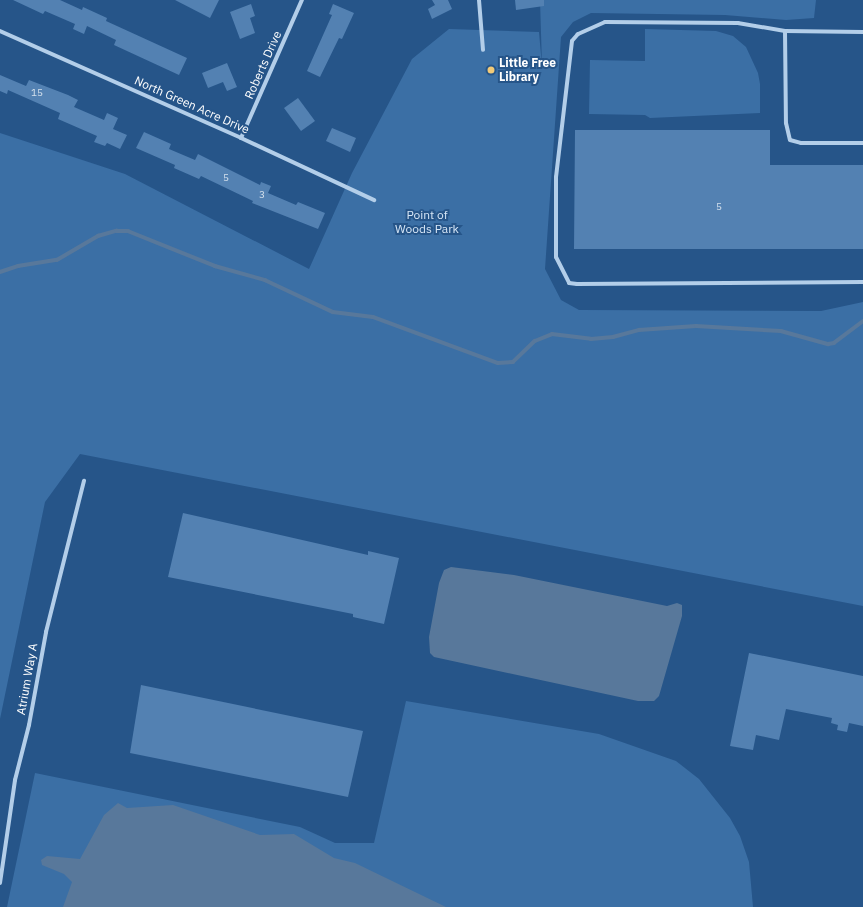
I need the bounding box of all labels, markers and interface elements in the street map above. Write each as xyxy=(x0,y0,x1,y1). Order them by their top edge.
street label: Roberts Drive xyxy=(242,29,284,101)
place label: Little Free Library xyxy=(499,56,556,84)
marker: Little Free Library xyxy=(486,65,496,75)
street label: North Green Acre Drive xyxy=(132,73,252,137)
house number: 15 xyxy=(31,87,43,99)
house number: 5 xyxy=(223,172,229,184)
house number: 3 xyxy=(259,189,265,201)
house number: 5 xyxy=(716,201,722,213)
park label: Point of Woods Park xyxy=(395,208,459,236)
street label: Atrium Way A xyxy=(14,642,40,716)

